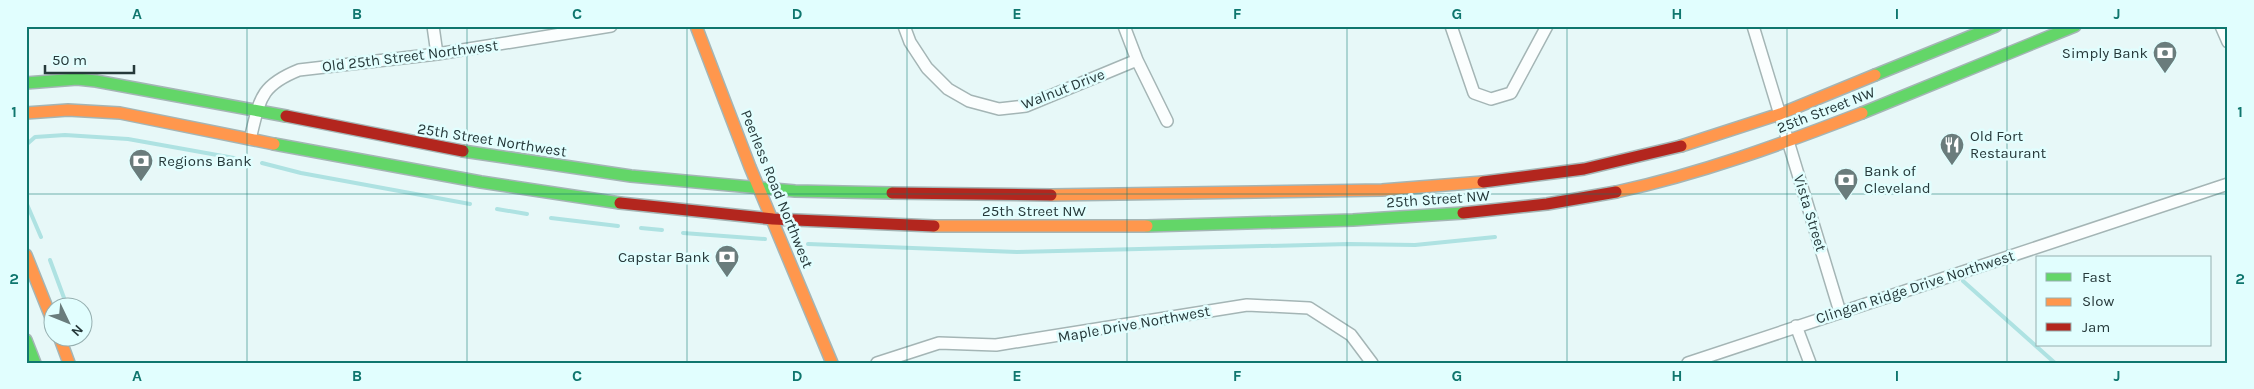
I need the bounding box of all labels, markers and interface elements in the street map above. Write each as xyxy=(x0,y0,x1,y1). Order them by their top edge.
text: A xyxy=(132,4,142,23)
text: B xyxy=(352,4,362,23)
text: C xyxy=(572,4,582,23)
text: D xyxy=(792,4,803,23)
text: E xyxy=(1012,4,1022,23)
text: F xyxy=(1233,4,1242,23)
text: G xyxy=(1452,4,1462,23)
text: H xyxy=(1671,4,1683,23)
text: I xyxy=(1895,4,1899,23)
text: J xyxy=(2113,4,2121,23)
street label: Old 25th Street Northwest xyxy=(321,36,499,76)
bank icon: Simply Bank xyxy=(2152,40,2178,74)
scale bar xyxy=(45,42,134,74)
place label: Simply Bank xyxy=(2062,44,2148,62)
text: 50 m xyxy=(52,51,87,69)
street label: Walnut Drive xyxy=(1019,65,1107,113)
street label: 25th Street NW xyxy=(1774,83,1878,137)
text: 1 xyxy=(11,102,17,121)
text: 1 xyxy=(2237,102,2243,121)
street label: Peerless Road Northwest xyxy=(737,107,817,271)
street label: 25th Street Northwest xyxy=(416,119,568,161)
place label: Old Fort Restaurant xyxy=(1970,127,2046,162)
restaurant icon: Old Fort Restaurant xyxy=(1939,132,1965,166)
bank icon: Regions Bank xyxy=(128,148,154,182)
place label: Regions Bank xyxy=(158,152,252,170)
place label: Bank of Cleveland xyxy=(1864,162,1931,197)
bank icon: Bank of Cleveland xyxy=(1833,167,1859,201)
street label: Vista Street xyxy=(1790,172,1830,254)
street label: 25th Street NW xyxy=(1386,186,1491,212)
street label: 25th Street NW xyxy=(982,202,1086,220)
bank icon: Capstar Bank xyxy=(714,244,740,278)
street label: Clingan Ridge Drive Northwest xyxy=(1813,246,2017,328)
place label: Capstar Bank xyxy=(618,248,710,266)
legend xyxy=(2036,256,2212,346)
text: Fast xyxy=(2082,268,2112,286)
text: 2 xyxy=(9,269,19,288)
text: 2 xyxy=(2235,269,2245,288)
text: Slow xyxy=(2082,292,2114,310)
north arrow xyxy=(42,296,92,346)
street label: Maple Drive Northwest xyxy=(1056,302,1212,346)
text: Jam xyxy=(2082,318,2110,336)
text: N xyxy=(67,321,87,340)
text: A xyxy=(132,366,142,385)
text: B xyxy=(352,366,362,385)
text: C xyxy=(572,366,582,385)
text: D xyxy=(792,366,803,385)
text: E xyxy=(1012,366,1022,385)
text: F xyxy=(1233,366,1242,385)
text: G xyxy=(1452,366,1462,385)
text: H xyxy=(1671,366,1683,385)
text: I xyxy=(1895,366,1899,385)
text: J xyxy=(2113,366,2121,385)

